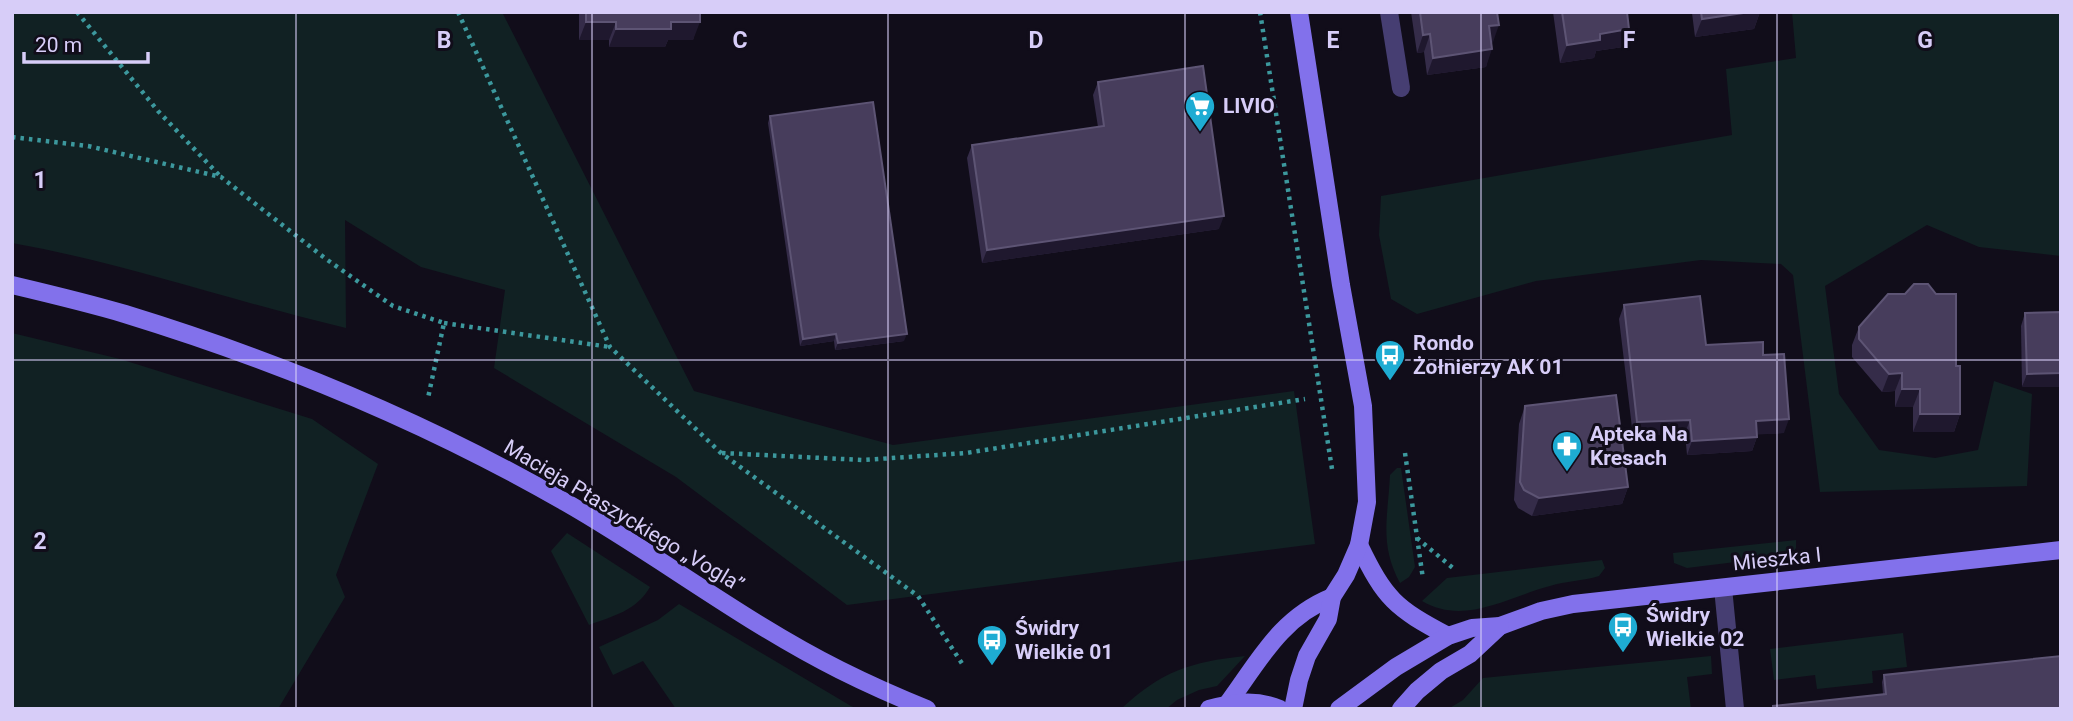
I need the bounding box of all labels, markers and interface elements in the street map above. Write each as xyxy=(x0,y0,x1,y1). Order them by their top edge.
scale bar xyxy=(24,21,149,65)
text: B xyxy=(437,27,451,54)
text: C xyxy=(732,27,748,54)
text: D xyxy=(1029,27,1043,54)
text: E xyxy=(1327,27,1340,54)
text: F xyxy=(1623,27,1636,54)
text: G xyxy=(1917,27,1933,54)
text: 20 m xyxy=(35,33,82,57)
supermarket icon: LIVIO xyxy=(1183,89,1217,133)
place label: LIVIO xyxy=(1223,94,1275,118)
text: 1 xyxy=(33,167,47,194)
place label: Rondo Żołnierzy AK 01 xyxy=(1413,331,1563,379)
bus stop icon: Rondo Żołnierzy AK 01 xyxy=(1373,338,1407,382)
place label: Apteka Na Kresach xyxy=(1590,422,1688,470)
pharmacy icon: Apteka Na Kresach xyxy=(1550,429,1584,473)
street label: Macieja Ptaszyckiego „Vogla” xyxy=(500,435,748,597)
text: 2 xyxy=(33,528,47,555)
street label: Mieszka I xyxy=(1732,542,1822,576)
place label: Świdry Wielkie 02 xyxy=(1646,603,1744,651)
bus stop icon: Świdry Wielkie 02 xyxy=(1606,610,1640,654)
place label: Świdry Wielkie 01 xyxy=(1015,616,1113,664)
bus stop icon: Świdry Wielkie 01 xyxy=(975,623,1009,667)

